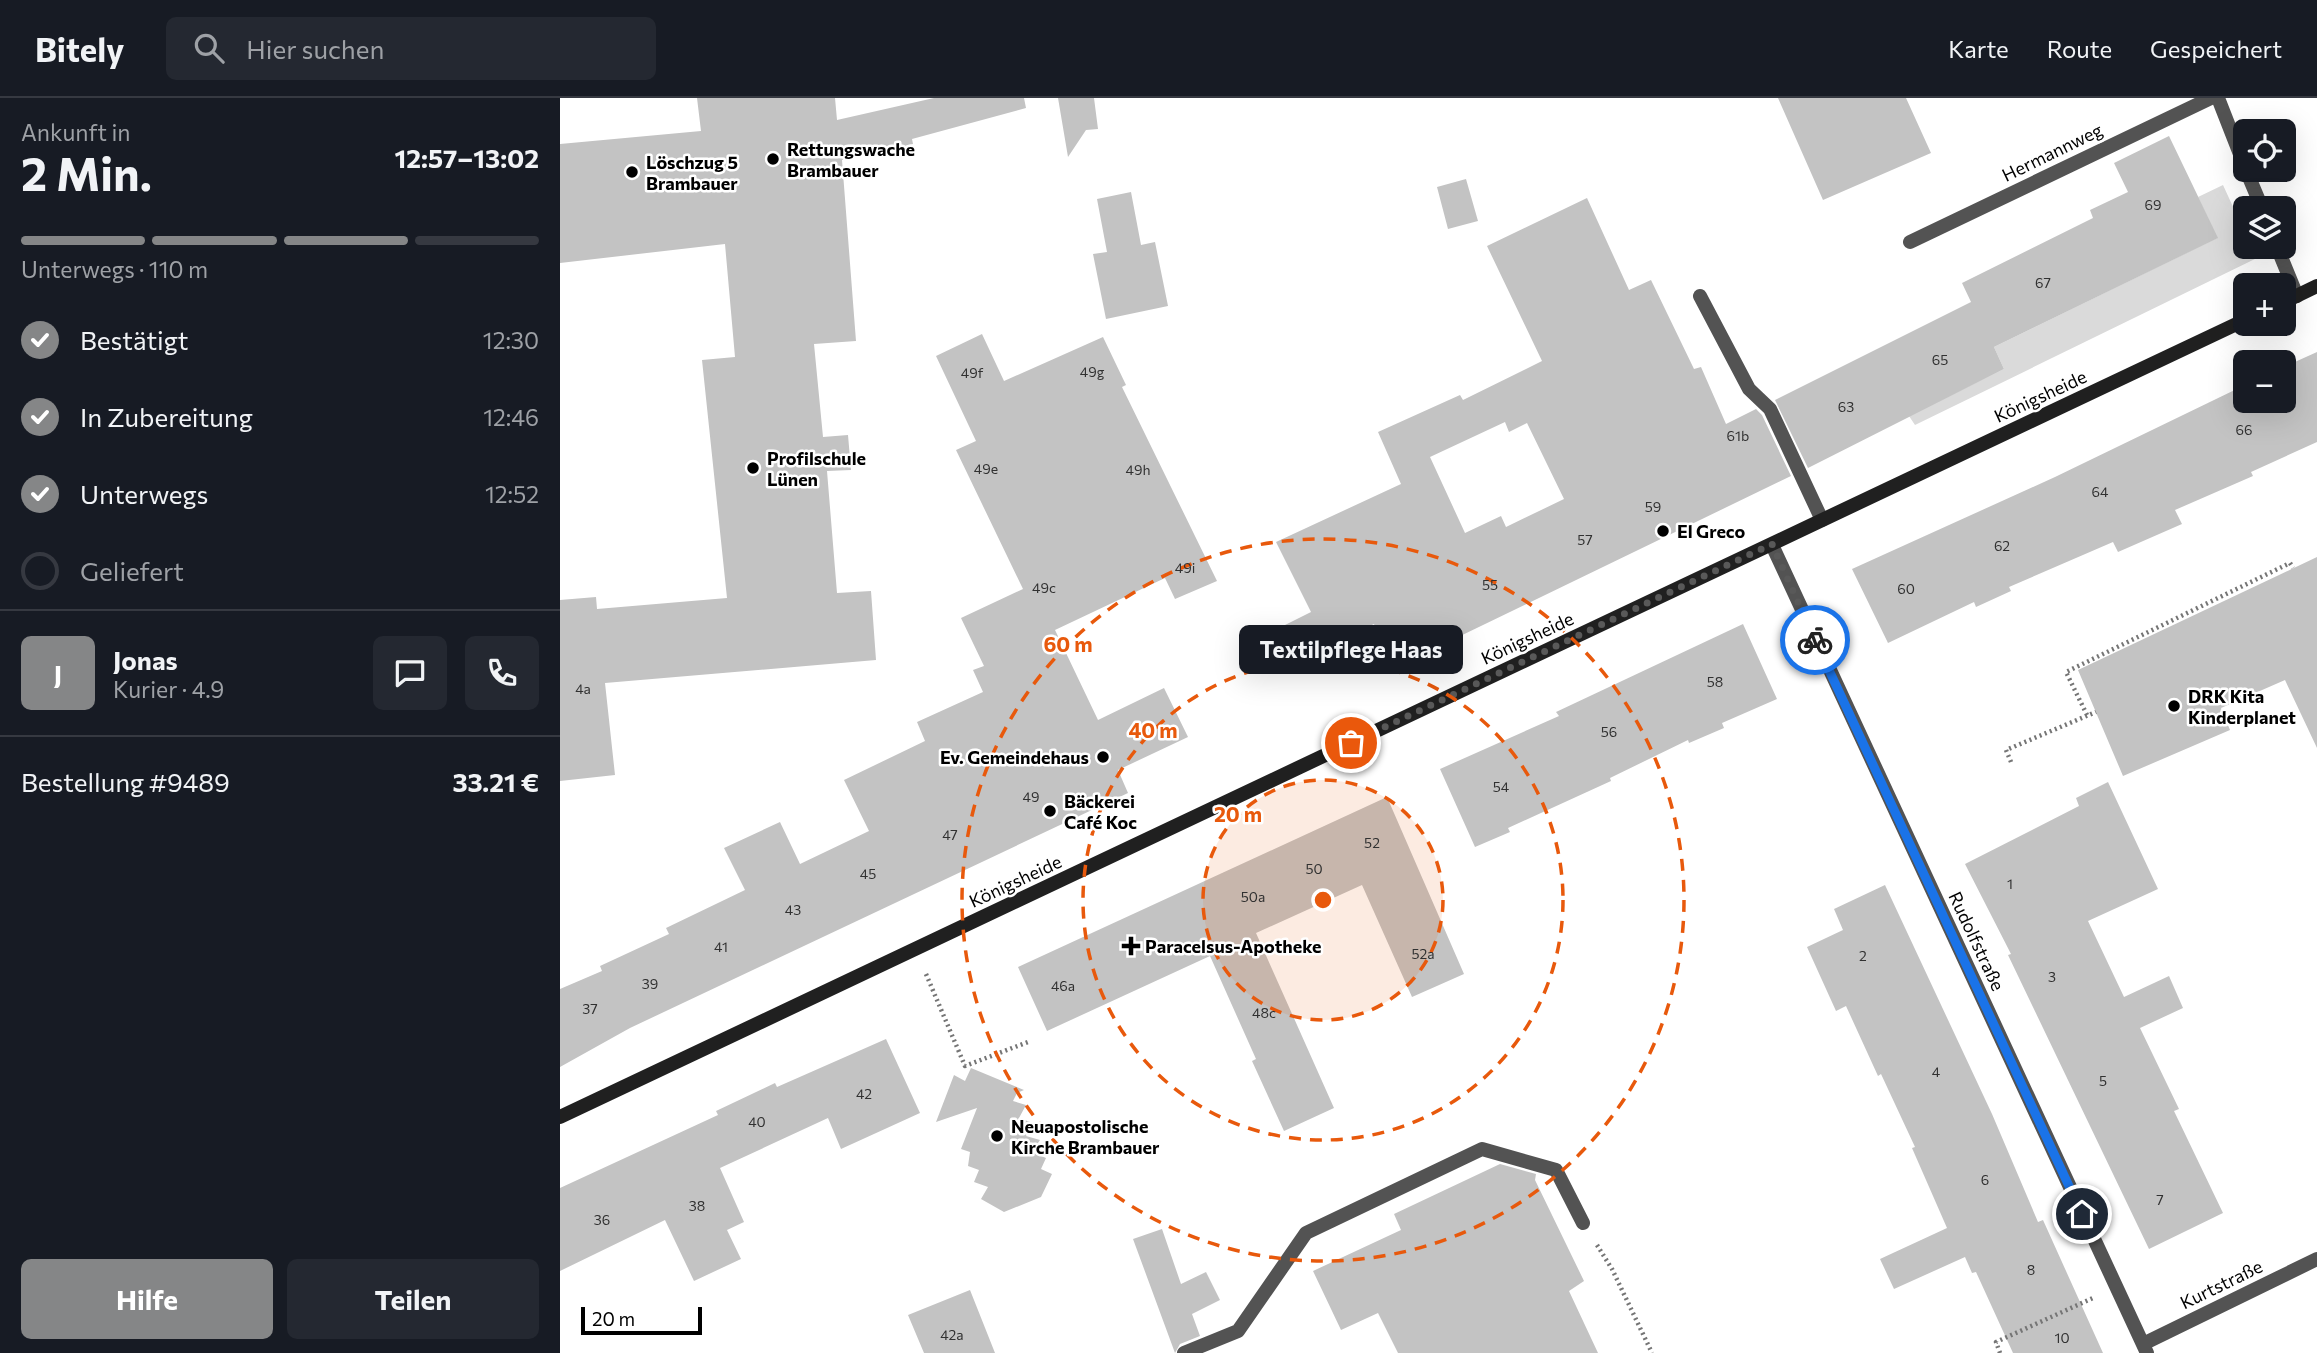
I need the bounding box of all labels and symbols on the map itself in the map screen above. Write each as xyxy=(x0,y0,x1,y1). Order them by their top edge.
street label: Hermannweg xyxy=(1998,118,2106,186)
place label: Rettungswache Brambauer xyxy=(787,138,915,181)
place label: Löschzug 5 Brambauer xyxy=(646,151,738,194)
marker: Rettungswache Brambauer xyxy=(765,151,781,167)
marker: Löschzug 5 Brambauer xyxy=(624,164,640,180)
house number: 69 xyxy=(2145,196,2161,213)
house number: 67 xyxy=(2035,274,2051,291)
house number: 65 xyxy=(1932,351,1948,368)
house number: 49g xyxy=(1080,363,1105,380)
house number: 49f xyxy=(961,364,984,381)
street label: Königsheide xyxy=(1990,365,2090,427)
house number: 63 xyxy=(1838,398,1854,415)
house number: 66 xyxy=(2236,421,2253,438)
house number: 61b xyxy=(1727,427,1749,444)
place label: Profilschule Lünen xyxy=(767,447,866,490)
marker: Profilschule Lünen xyxy=(745,460,761,476)
house number: 49e xyxy=(974,460,998,477)
house number: 49h xyxy=(1126,461,1150,478)
house number: 64 xyxy=(2092,483,2109,500)
house number: 59 xyxy=(1645,498,1661,515)
place label: El Greco xyxy=(1677,520,1746,542)
marker: El Greco xyxy=(1655,523,1671,539)
house number: 57 xyxy=(1577,531,1593,548)
house number: 62 xyxy=(1994,537,2010,554)
house number: 49i xyxy=(1175,559,1195,576)
house number: 55 xyxy=(1482,576,1498,593)
house number: 49c xyxy=(1032,579,1056,596)
house number: 60 xyxy=(1897,580,1915,597)
courier xyxy=(1780,605,1850,675)
street label: Königsheide xyxy=(1477,607,1577,669)
callout: Textilpflege Haas xyxy=(1239,624,1463,673)
text: 60 m xyxy=(1043,631,1093,656)
house number: 58 xyxy=(1707,673,1723,690)
house number: 4a xyxy=(575,680,591,697)
place label: DRK Kita Kinderplanet xyxy=(2188,685,2296,728)
marker: DRK Kita Kinderplanet xyxy=(2166,698,2182,714)
pin xyxy=(1321,713,1381,773)
text: 40 m xyxy=(1128,717,1178,742)
house number: 56 xyxy=(1601,723,1617,740)
place label: Ev. Gemeindehaus xyxy=(940,746,1089,768)
marker: Ev. Gemeindehaus xyxy=(1095,749,1111,765)
house number: 54 xyxy=(1493,778,1510,795)
house number: 49 xyxy=(1023,788,1039,805)
place label: Bäckerei Café Koc xyxy=(1064,790,1137,833)
text: 20 m xyxy=(1214,801,1262,826)
marker: Bäckerei Café Koc xyxy=(1042,803,1058,819)
house number: 47 xyxy=(942,826,958,843)
house number: 52 xyxy=(1364,834,1380,851)
street label: Königsheide xyxy=(965,850,1065,912)
house number: 50 xyxy=(1305,860,1323,877)
house number: 45 xyxy=(860,865,876,882)
house number: 1 xyxy=(2007,875,2013,892)
house number: 50a xyxy=(1241,888,1265,905)
centre of rings xyxy=(1311,888,1335,912)
street label: Rudolfstraße xyxy=(1944,888,2010,994)
house number: 43 xyxy=(785,901,801,918)
place label: Paracelsus-Apotheke xyxy=(1145,935,1321,957)
house number: 41 xyxy=(714,938,728,955)
marker: Paracelsus-Apotheke xyxy=(1123,938,1139,954)
house number: 52a xyxy=(1411,945,1435,962)
house number: 2 xyxy=(1859,947,1867,964)
house number: 3 xyxy=(2048,968,2056,985)
house number: 39 xyxy=(642,975,658,992)
house number: 46a xyxy=(1051,977,1075,994)
house number: 37 xyxy=(582,1000,598,1017)
house number: 48c xyxy=(1252,1004,1276,1021)
house number: 4 xyxy=(1932,1063,1941,1080)
house number: 5 xyxy=(2099,1072,2107,1089)
house number: 42 xyxy=(856,1085,872,1102)
house number: 40 xyxy=(748,1113,766,1130)
place label: Neuapostolische Kirche Brambauer xyxy=(1011,1115,1160,1158)
marker: Neuapostolische Kirche Brambauer xyxy=(989,1128,1005,1144)
house number: 6 xyxy=(1981,1171,1989,1188)
pin xyxy=(2052,1184,2112,1244)
house number: 7 xyxy=(2156,1191,2164,1208)
house number: 38 xyxy=(689,1197,705,1214)
house number: 36 xyxy=(594,1211,610,1228)
street label: Kurtstraße xyxy=(2176,1255,2266,1313)
house number: 8 xyxy=(2027,1261,2035,1278)
scale bar xyxy=(581,1304,702,1336)
house number: 42a xyxy=(940,1326,964,1343)
house number: 10 xyxy=(2054,1329,2070,1346)

